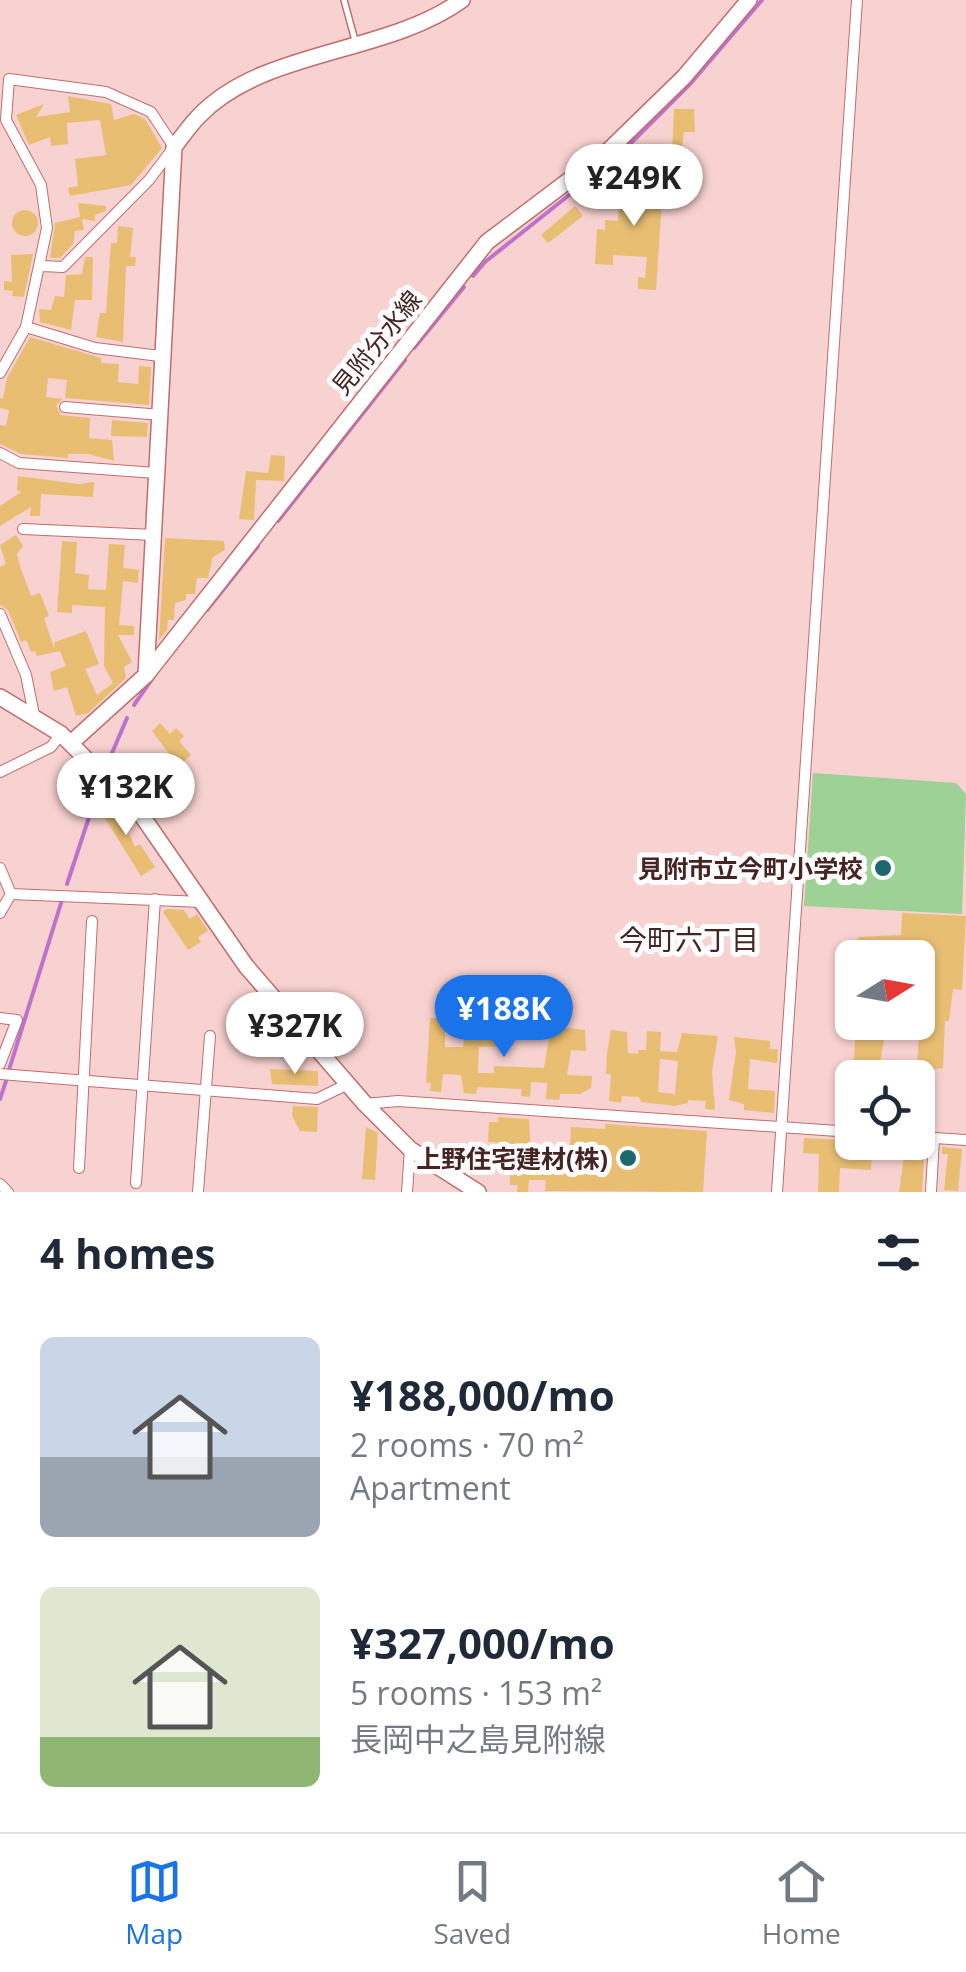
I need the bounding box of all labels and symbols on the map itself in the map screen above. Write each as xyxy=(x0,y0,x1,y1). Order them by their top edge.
pin: ¥249K xyxy=(564,144,704,229)
street label: 見附分水線 xyxy=(323,283,429,401)
pin: ¥132K xyxy=(56,753,196,838)
place label: 見附市立今町小学校 xyxy=(638,851,863,885)
marker: 見附市立今町小学校 xyxy=(872,857,894,879)
district label: 今町六丁目 xyxy=(619,920,759,958)
north arrow xyxy=(835,940,935,1040)
pin: ¥188K xyxy=(434,975,574,1060)
pin: ¥327K xyxy=(225,992,365,1077)
place label: 上野住宅建材(株) xyxy=(416,1141,608,1175)
marker: 上野住宅建材(株) xyxy=(617,1147,639,1169)

